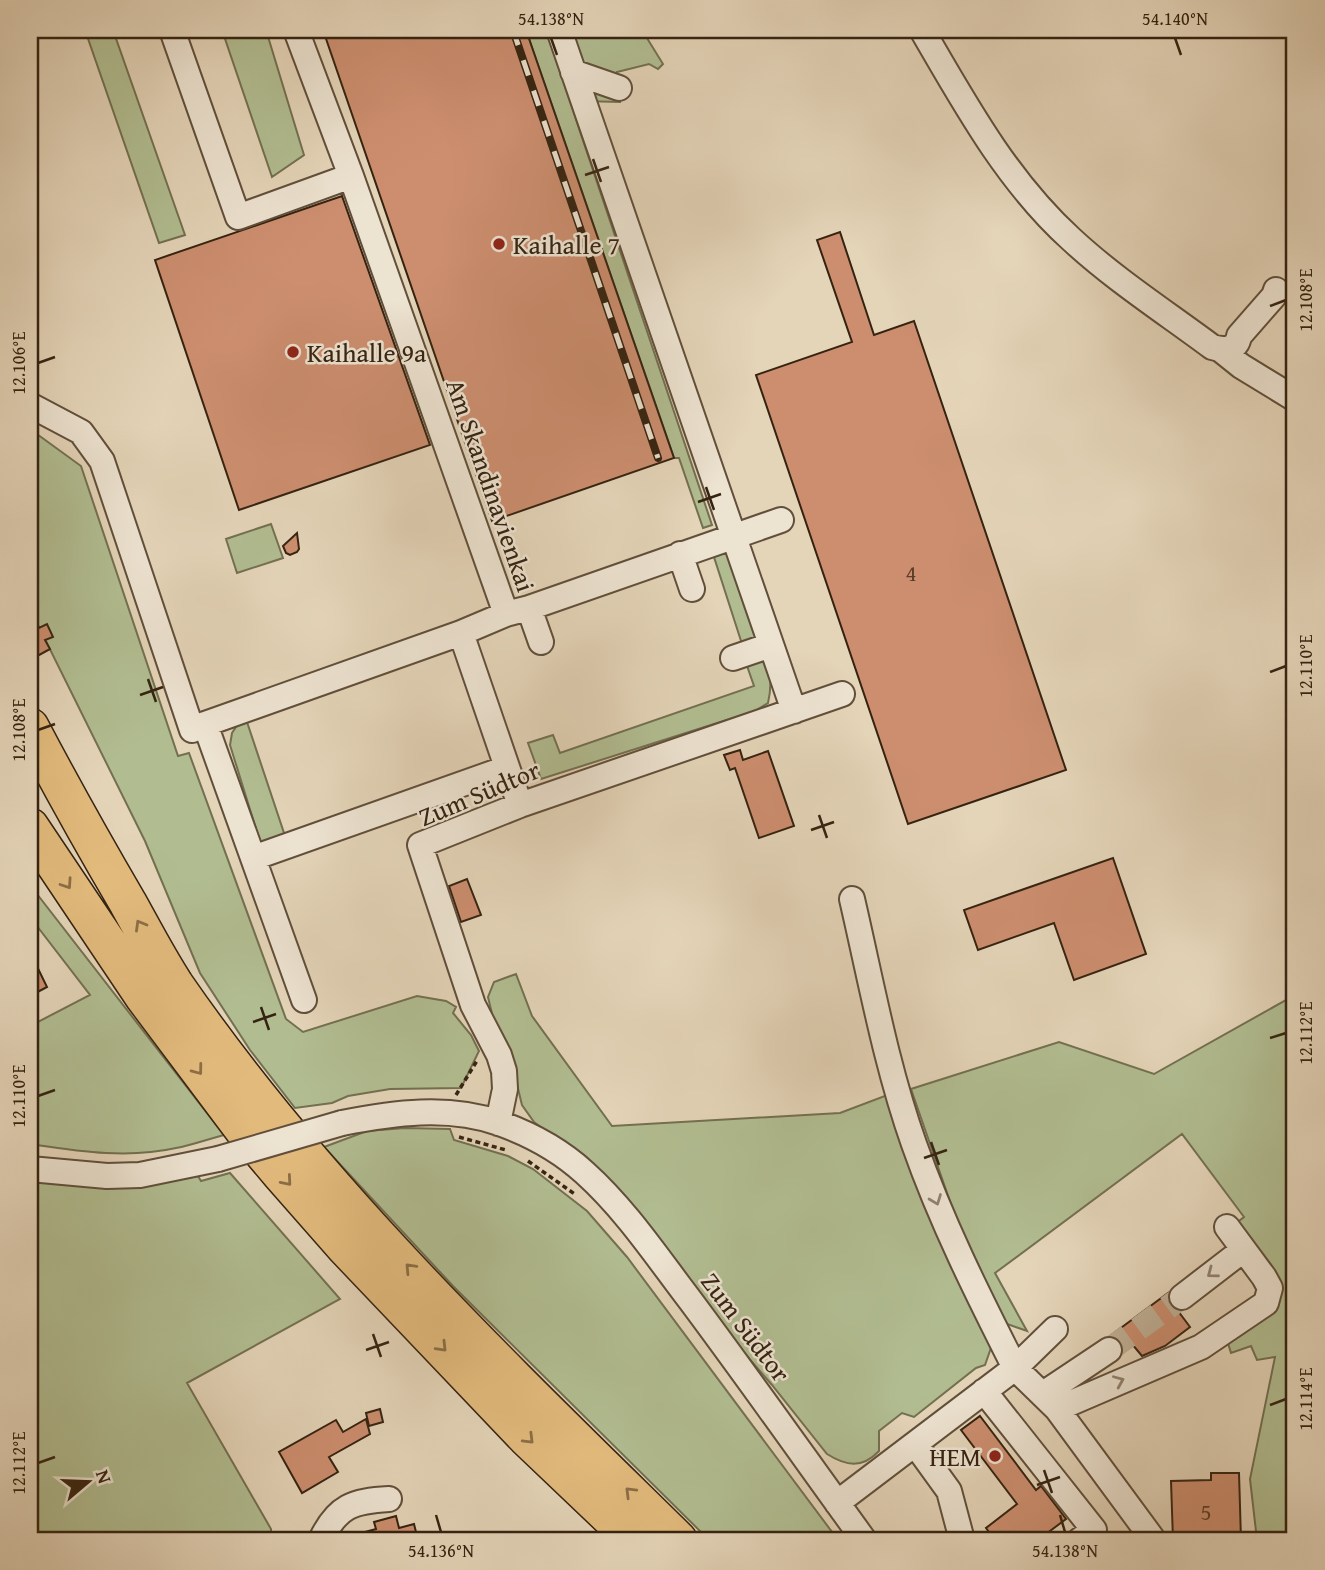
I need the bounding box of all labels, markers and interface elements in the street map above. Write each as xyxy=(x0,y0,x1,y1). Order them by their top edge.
text: 54.138°N xyxy=(518,5,584,32)
text: 54.140°N xyxy=(1142,5,1208,32)
place label: Kaihalle 7 xyxy=(513,225,620,264)
marker: Kaihalle 7 xyxy=(491,236,507,252)
text: 12.108°E xyxy=(1292,268,1319,332)
text: 12.106°E xyxy=(5,331,32,395)
place label: Kaihalle 9a xyxy=(307,333,427,372)
marker: Kaihalle 9a xyxy=(285,344,301,360)
street label: Am Skandinavienkai xyxy=(436,373,546,597)
house number: 4 xyxy=(905,556,917,589)
text: 12.110°E xyxy=(1292,634,1319,698)
text: 12.108°E xyxy=(5,698,32,762)
street label: Zum Südtor xyxy=(412,750,546,836)
one-way arrow xyxy=(59,876,71,889)
one-way arrow xyxy=(135,919,148,932)
text: 12.112°E xyxy=(1292,1001,1319,1065)
one-way arrow xyxy=(190,1062,203,1075)
text: 12.110°E xyxy=(5,1064,32,1128)
one-way arrow xyxy=(279,1173,291,1186)
one-way arrow xyxy=(927,1193,941,1205)
one-way arrow xyxy=(405,1263,418,1276)
street label: Zum Südtor xyxy=(692,1264,800,1390)
one-way arrow xyxy=(1208,1265,1220,1278)
one-way arrow xyxy=(433,1339,446,1352)
text: 12.114°E xyxy=(1292,1367,1319,1431)
one-way arrow xyxy=(1112,1375,1124,1389)
text: 12.112°E xyxy=(5,1431,32,1495)
one-way arrow xyxy=(521,1431,534,1444)
place label: HEM xyxy=(929,1437,981,1476)
north arrow xyxy=(52,1448,122,1518)
marker: HEM xyxy=(987,1448,1003,1464)
text: N xyxy=(89,1466,119,1487)
one-way arrow xyxy=(625,1488,638,1501)
house number: 5 xyxy=(1200,1495,1212,1528)
text: 54.136°N xyxy=(408,1537,474,1564)
text: 54.138°N xyxy=(1032,1537,1098,1564)

